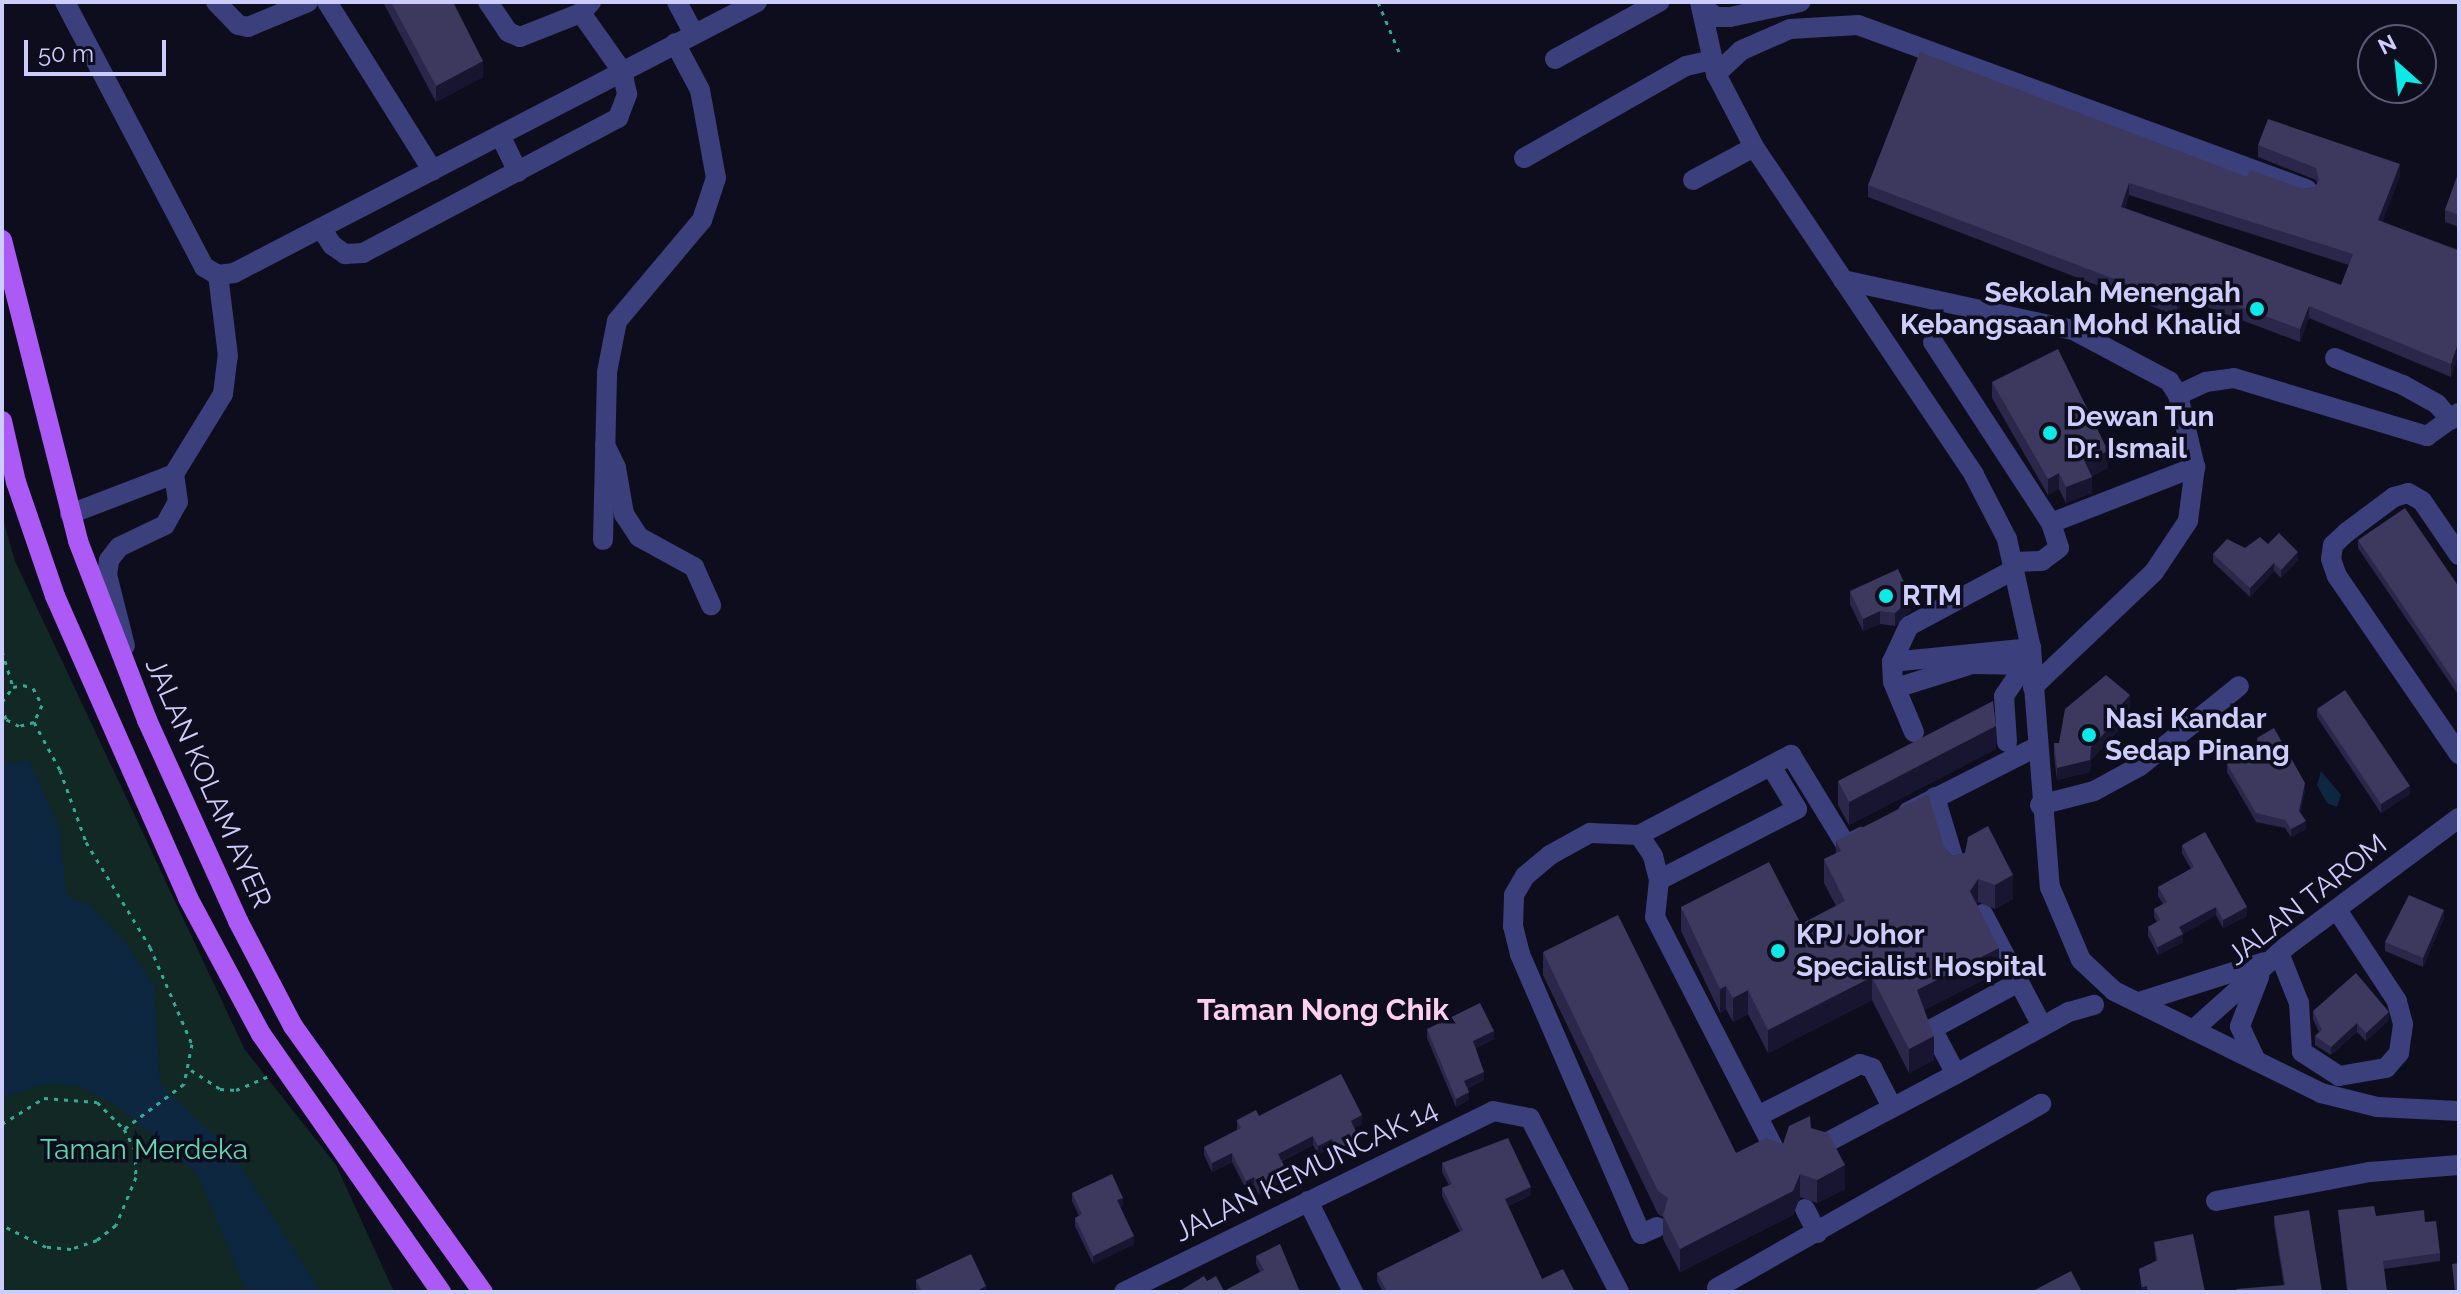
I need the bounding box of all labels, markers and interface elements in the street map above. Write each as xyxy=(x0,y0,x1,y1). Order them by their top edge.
scale bar xyxy=(28,24,170,74)
north arrow xyxy=(2357,24,2437,104)
text: N xyxy=(2374,29,2400,60)
text: 50 m xyxy=(38,39,94,68)
place label: Sekolah Menengah Kebangsaan Mohd Khalid xyxy=(1900,276,2241,342)
marker: Sekolah Menengah Kebangsaan Mohd Khalid xyxy=(2248,300,2266,318)
place label: Dewan Tun Dr. Ismail xyxy=(2066,400,2215,466)
marker: Dewan Tun Dr. Ismail xyxy=(2041,424,2059,442)
place label: RTM xyxy=(1902,579,1962,613)
marker: RTM xyxy=(1877,587,1895,605)
street label: JALAN KOLAM AYER xyxy=(138,652,278,914)
place label: Nasi Kandar Sedap Pinang xyxy=(2105,702,2290,768)
marker: Nasi Kandar Sedap Pinang xyxy=(2080,726,2098,744)
street label: JALAN TAROM xyxy=(2220,827,2394,973)
place label: KPJ Johor Specialist Hospital xyxy=(1796,918,2046,984)
marker: KPJ Johor Specialist Hospital xyxy=(1767,940,1789,962)
district label: Taman Nong Chik xyxy=(1197,992,1449,1028)
street label: JALAN KEMUNCAK 14 xyxy=(1169,1093,1443,1249)
park label: Taman Merdeka xyxy=(40,1133,248,1167)

